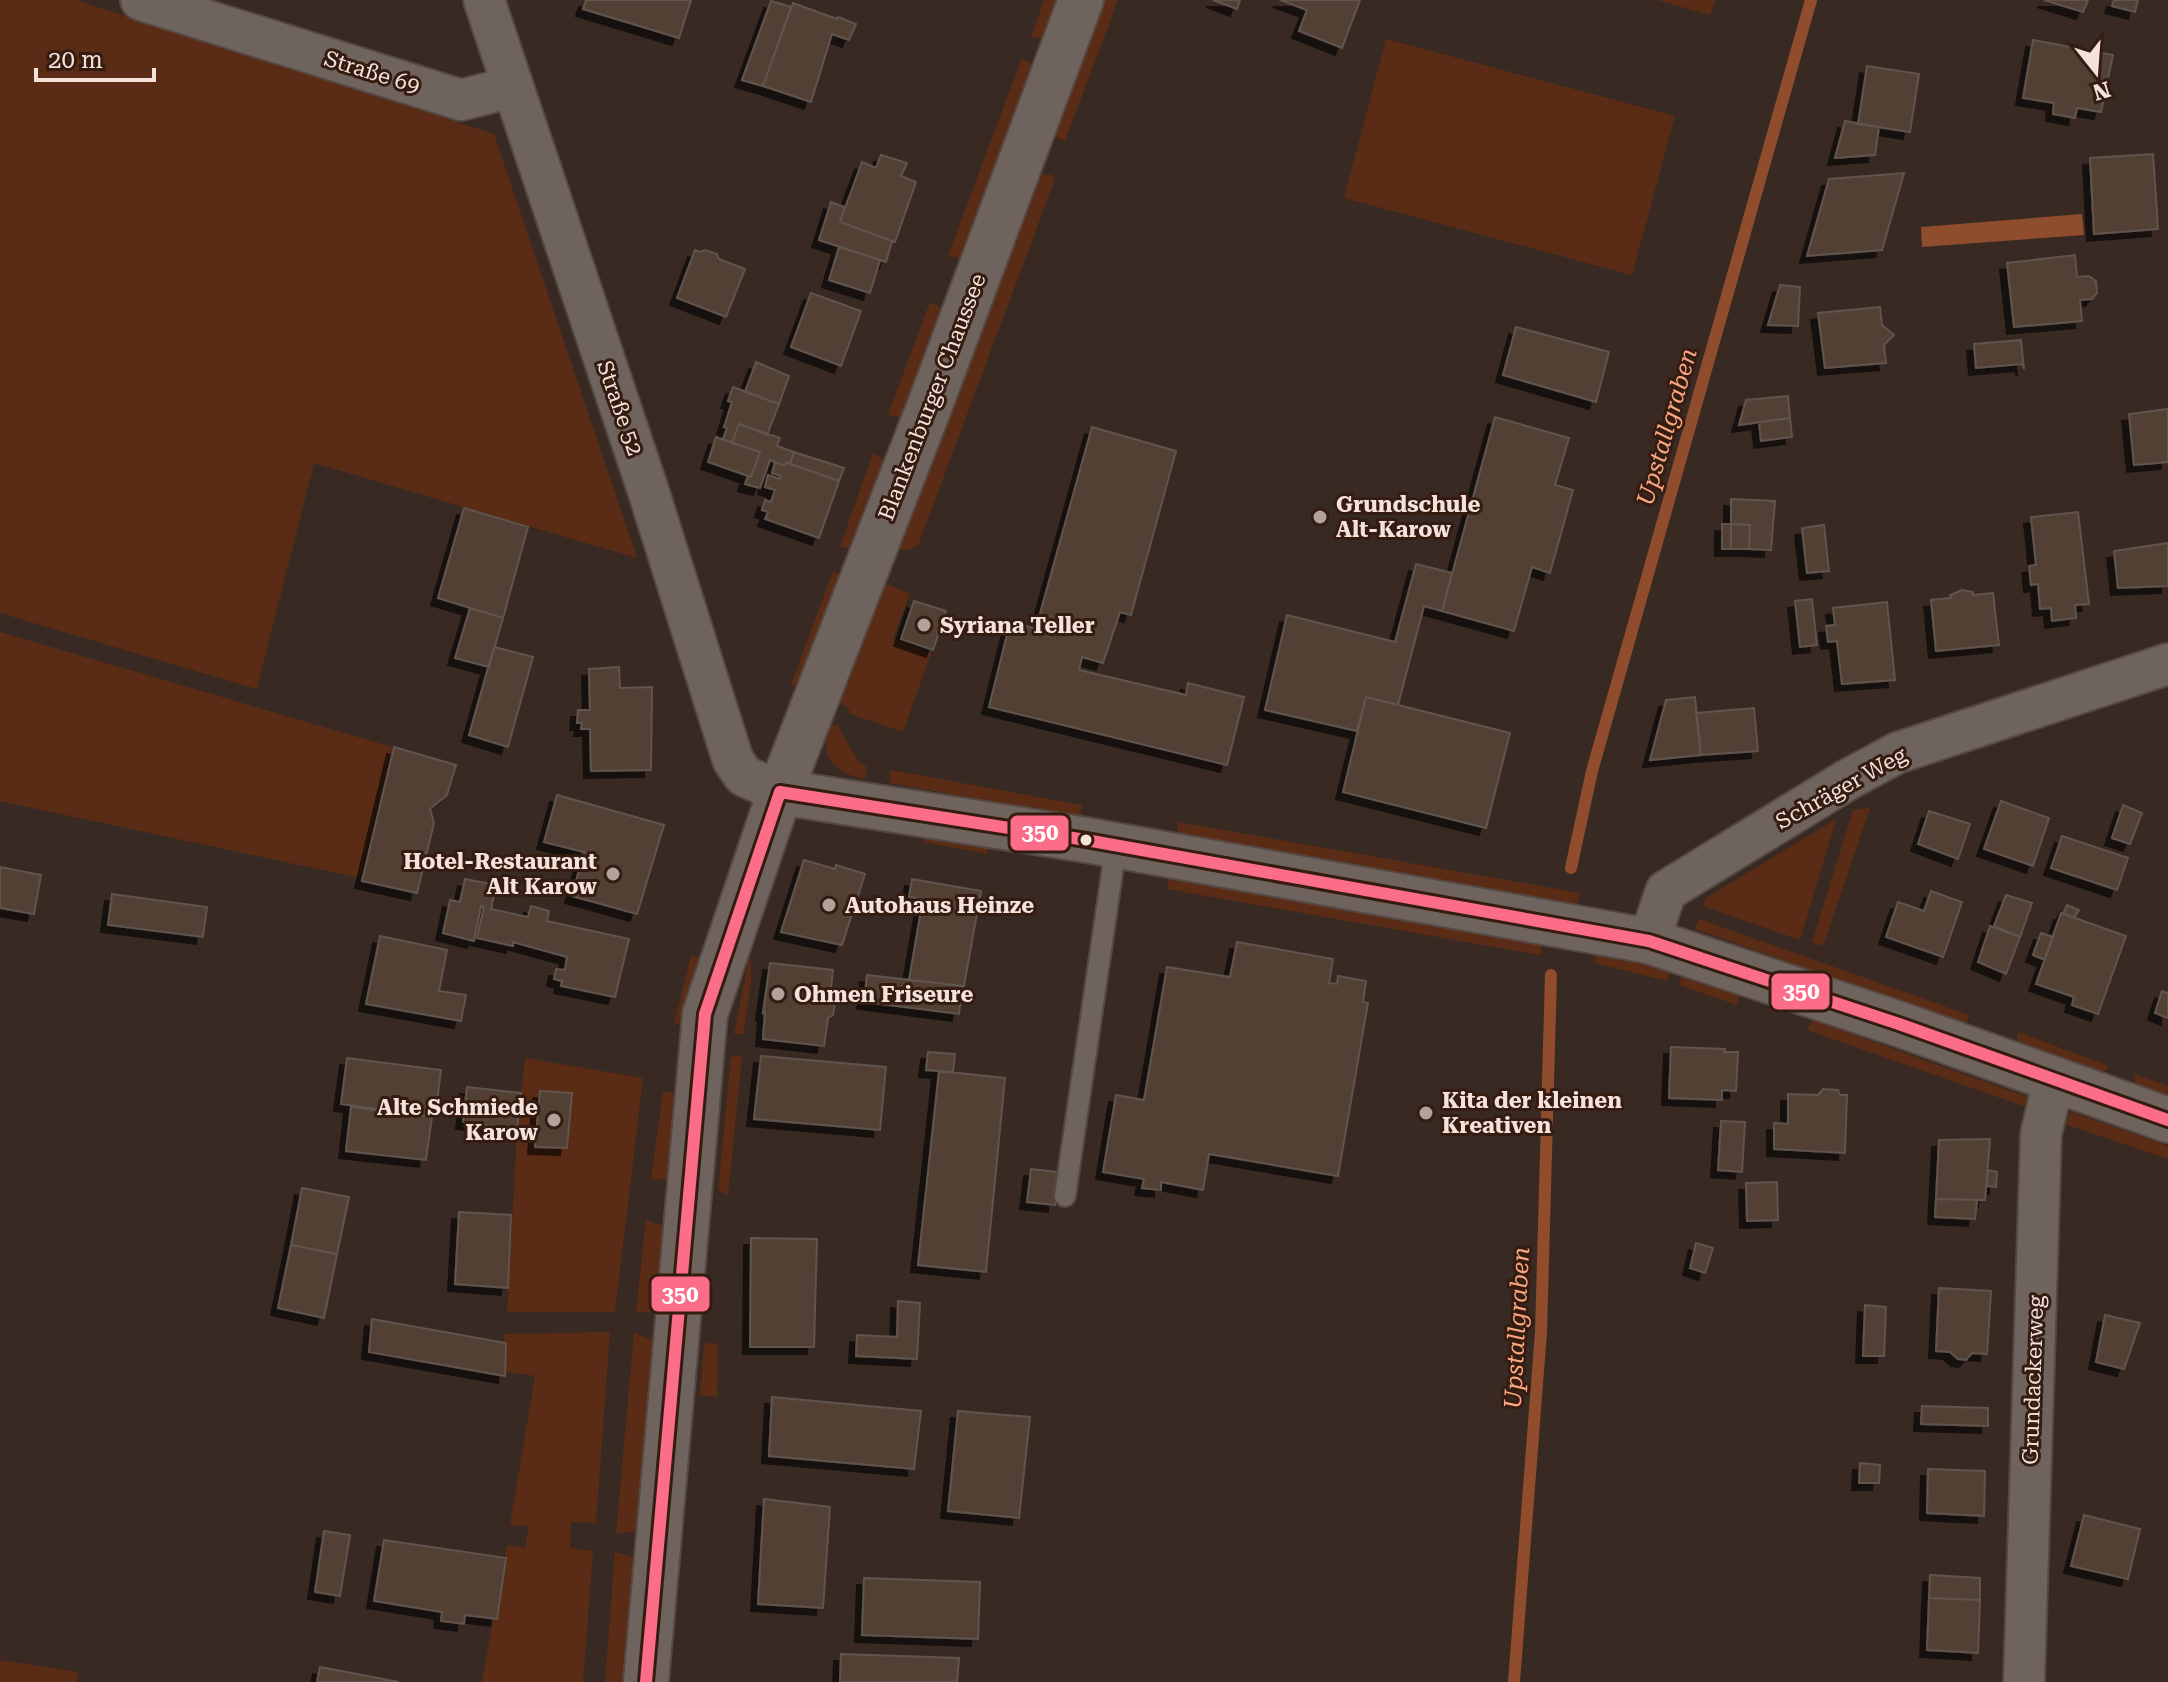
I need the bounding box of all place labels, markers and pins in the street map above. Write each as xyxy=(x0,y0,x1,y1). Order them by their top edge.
place label: Grundschule Alt-Karow xyxy=(1336,492,1480,542)
marker: Grundschule Alt-Karow xyxy=(1311,508,1329,526)
place label: Syriana Teller xyxy=(940,613,1095,638)
marker: Syriana Teller xyxy=(915,616,933,634)
unlabelled marker xyxy=(1078,832,1094,848)
place label: Hotel-Restaurant Alt Karow xyxy=(403,849,597,899)
marker: Hotel-Restaurant Alt Karow xyxy=(604,865,622,883)
place label: Autohaus Heinze xyxy=(845,893,1034,918)
marker: Autohaus Heinze xyxy=(820,896,838,914)
place label: Ohmen Friseure xyxy=(794,982,973,1007)
marker: Ohmen Friseure xyxy=(769,985,787,1003)
place label: Kita der kleinen Kreativen xyxy=(1442,1088,1622,1138)
place label: Alte Schmiede Karow xyxy=(377,1095,538,1145)
marker: Kita der kleinen Kreativen xyxy=(1417,1104,1435,1122)
marker: Alte Schmiede Karow xyxy=(545,1111,563,1129)

